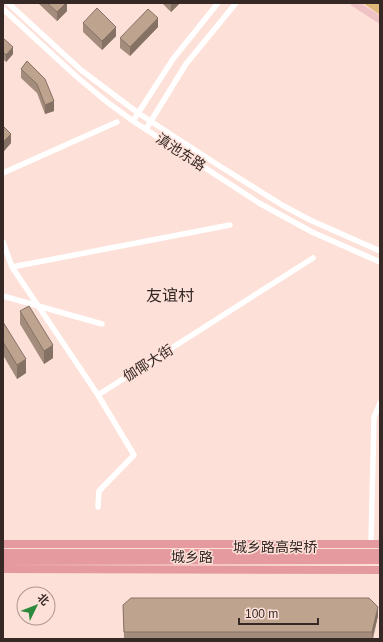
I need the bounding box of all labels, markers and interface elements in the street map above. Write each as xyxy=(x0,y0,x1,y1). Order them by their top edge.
street label: 滇池东路 xyxy=(153,130,209,174)
district label: 友谊村 xyxy=(146,287,194,304)
street label: 伽倻大街 xyxy=(120,341,176,385)
street label: 城乡路高架桥 xyxy=(233,539,317,555)
street label: 城乡路 xyxy=(171,549,213,565)
north arrow xyxy=(16,586,56,626)
text: 北 xyxy=(35,591,51,607)
scale bar xyxy=(239,600,318,626)
text: 100 m xyxy=(245,607,278,621)

